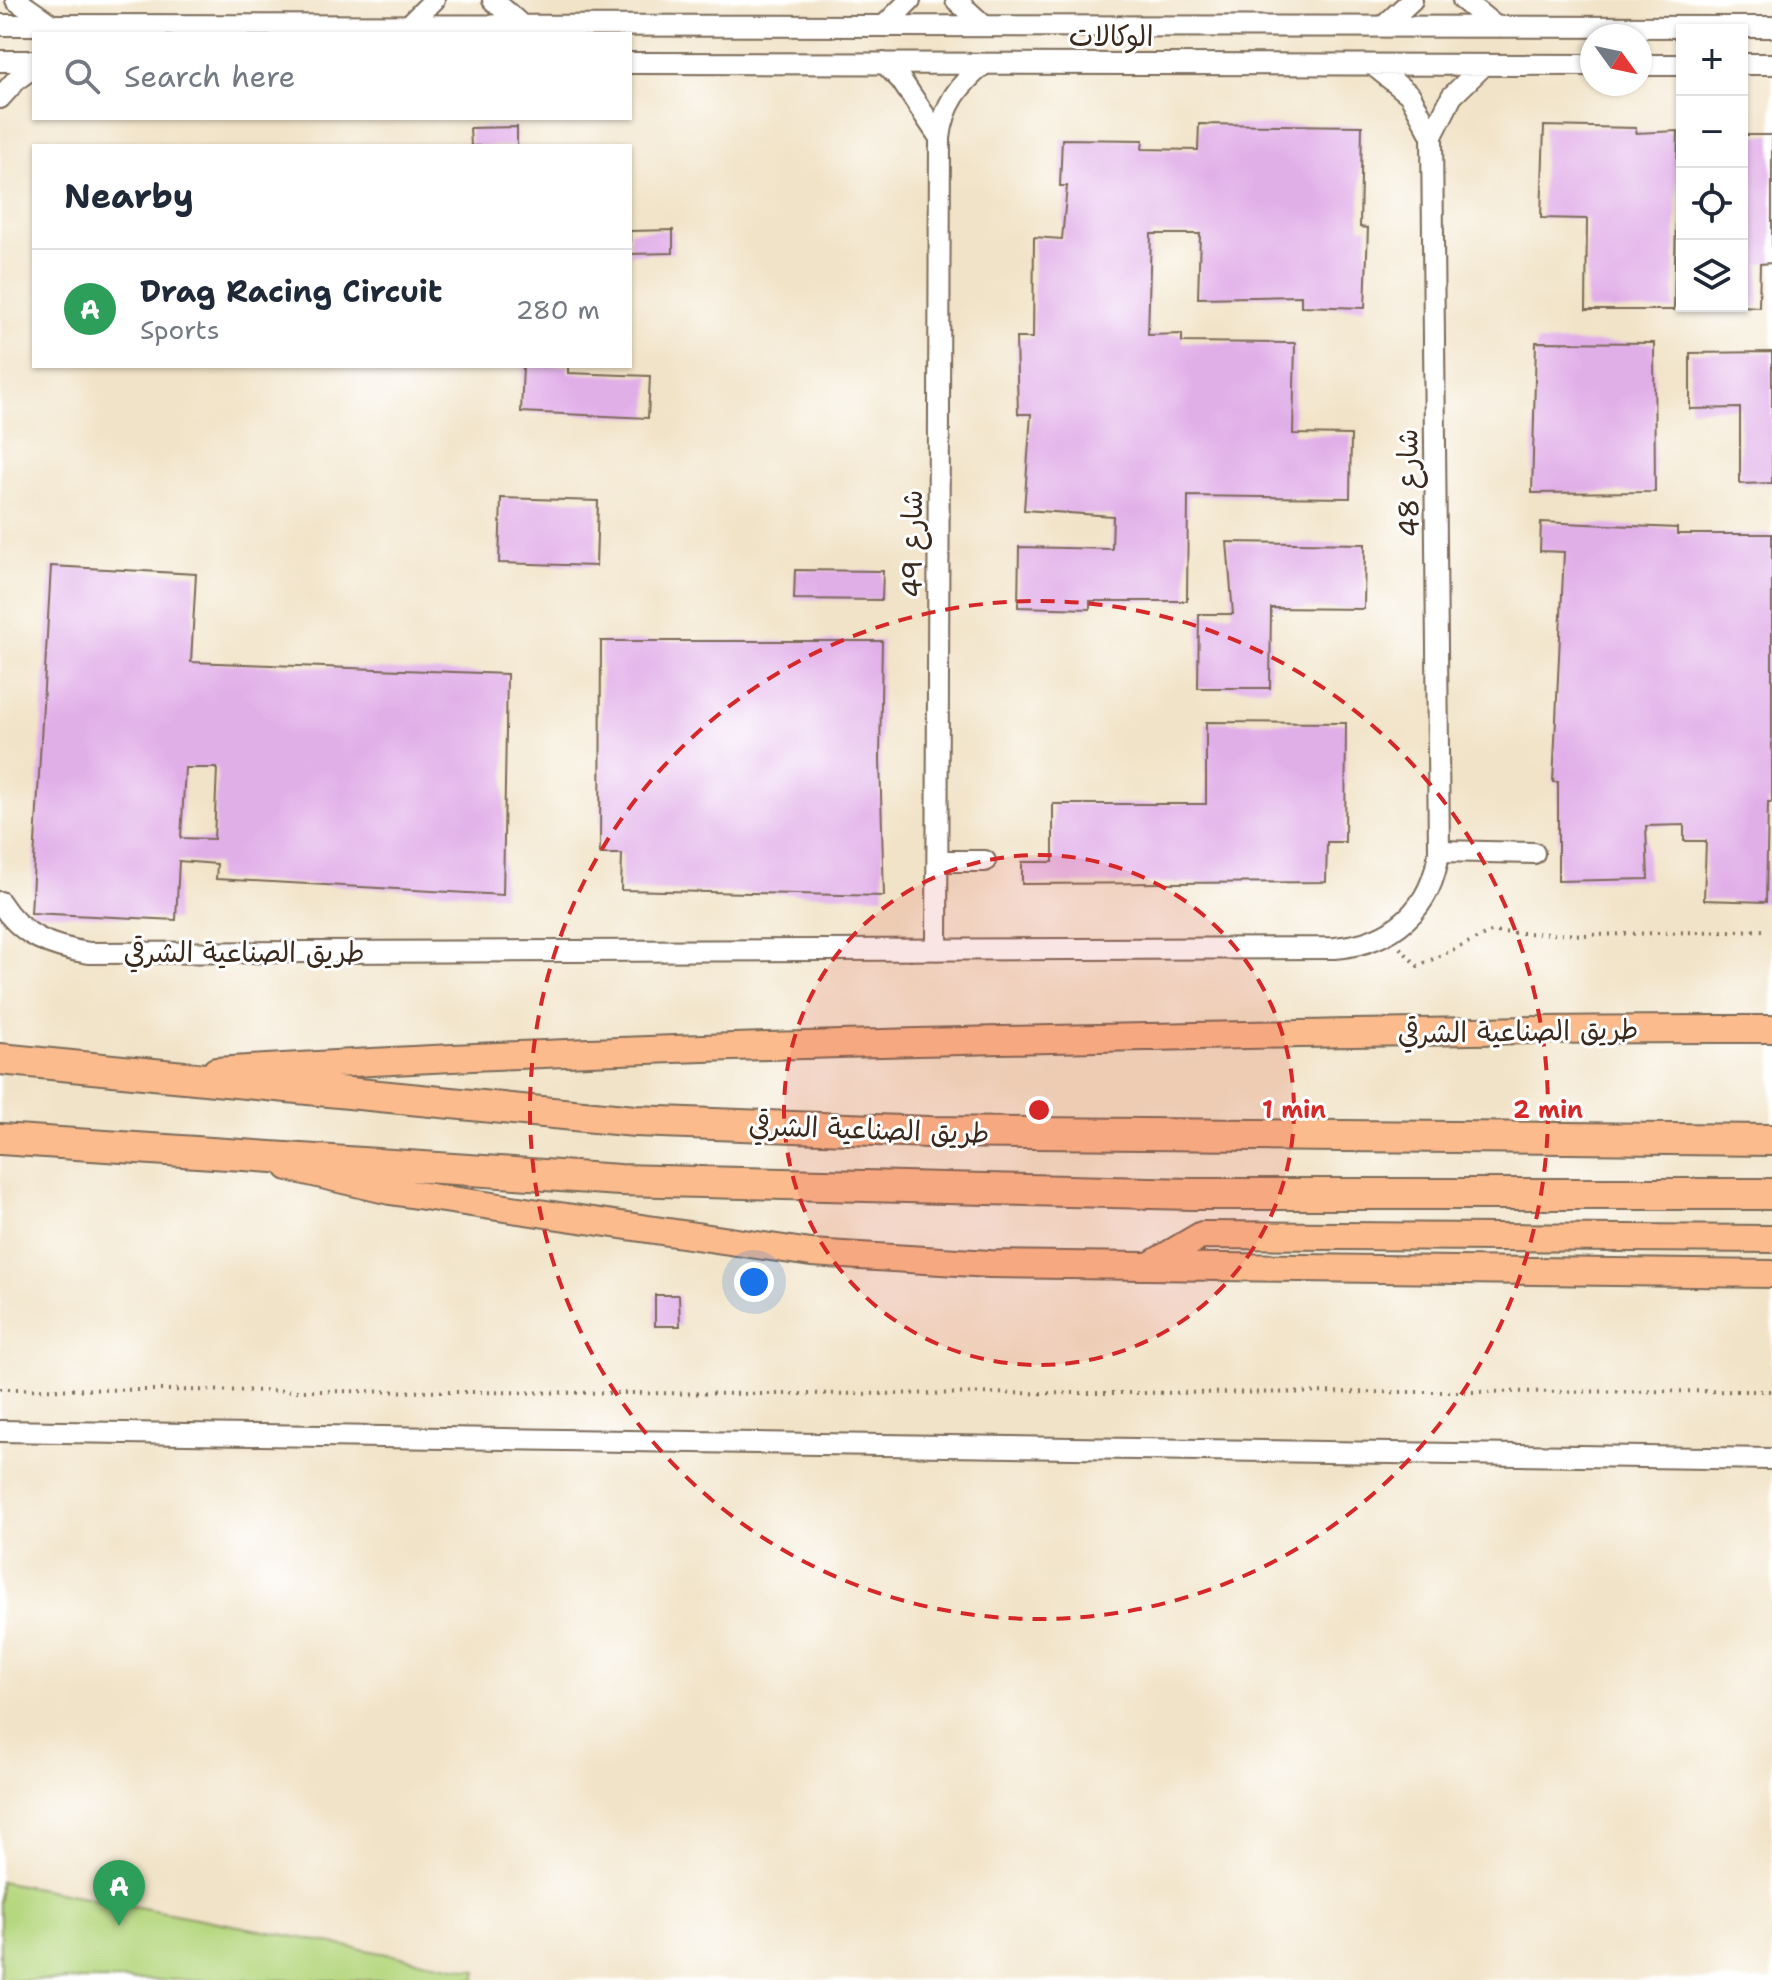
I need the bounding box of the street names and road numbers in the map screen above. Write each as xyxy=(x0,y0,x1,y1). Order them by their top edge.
street label: الوكالات xyxy=(1069,17,1153,55)
street label: شارع 48 xyxy=(1388,428,1429,538)
street label: شارع 49 xyxy=(893,490,932,598)
street label: طريق الصناعية الشرقي xyxy=(123,933,365,973)
street label: طريق الصناعية الشرقي xyxy=(1397,1010,1639,1054)
street label: طريق الصناعية الشرقي xyxy=(748,1106,990,1154)

